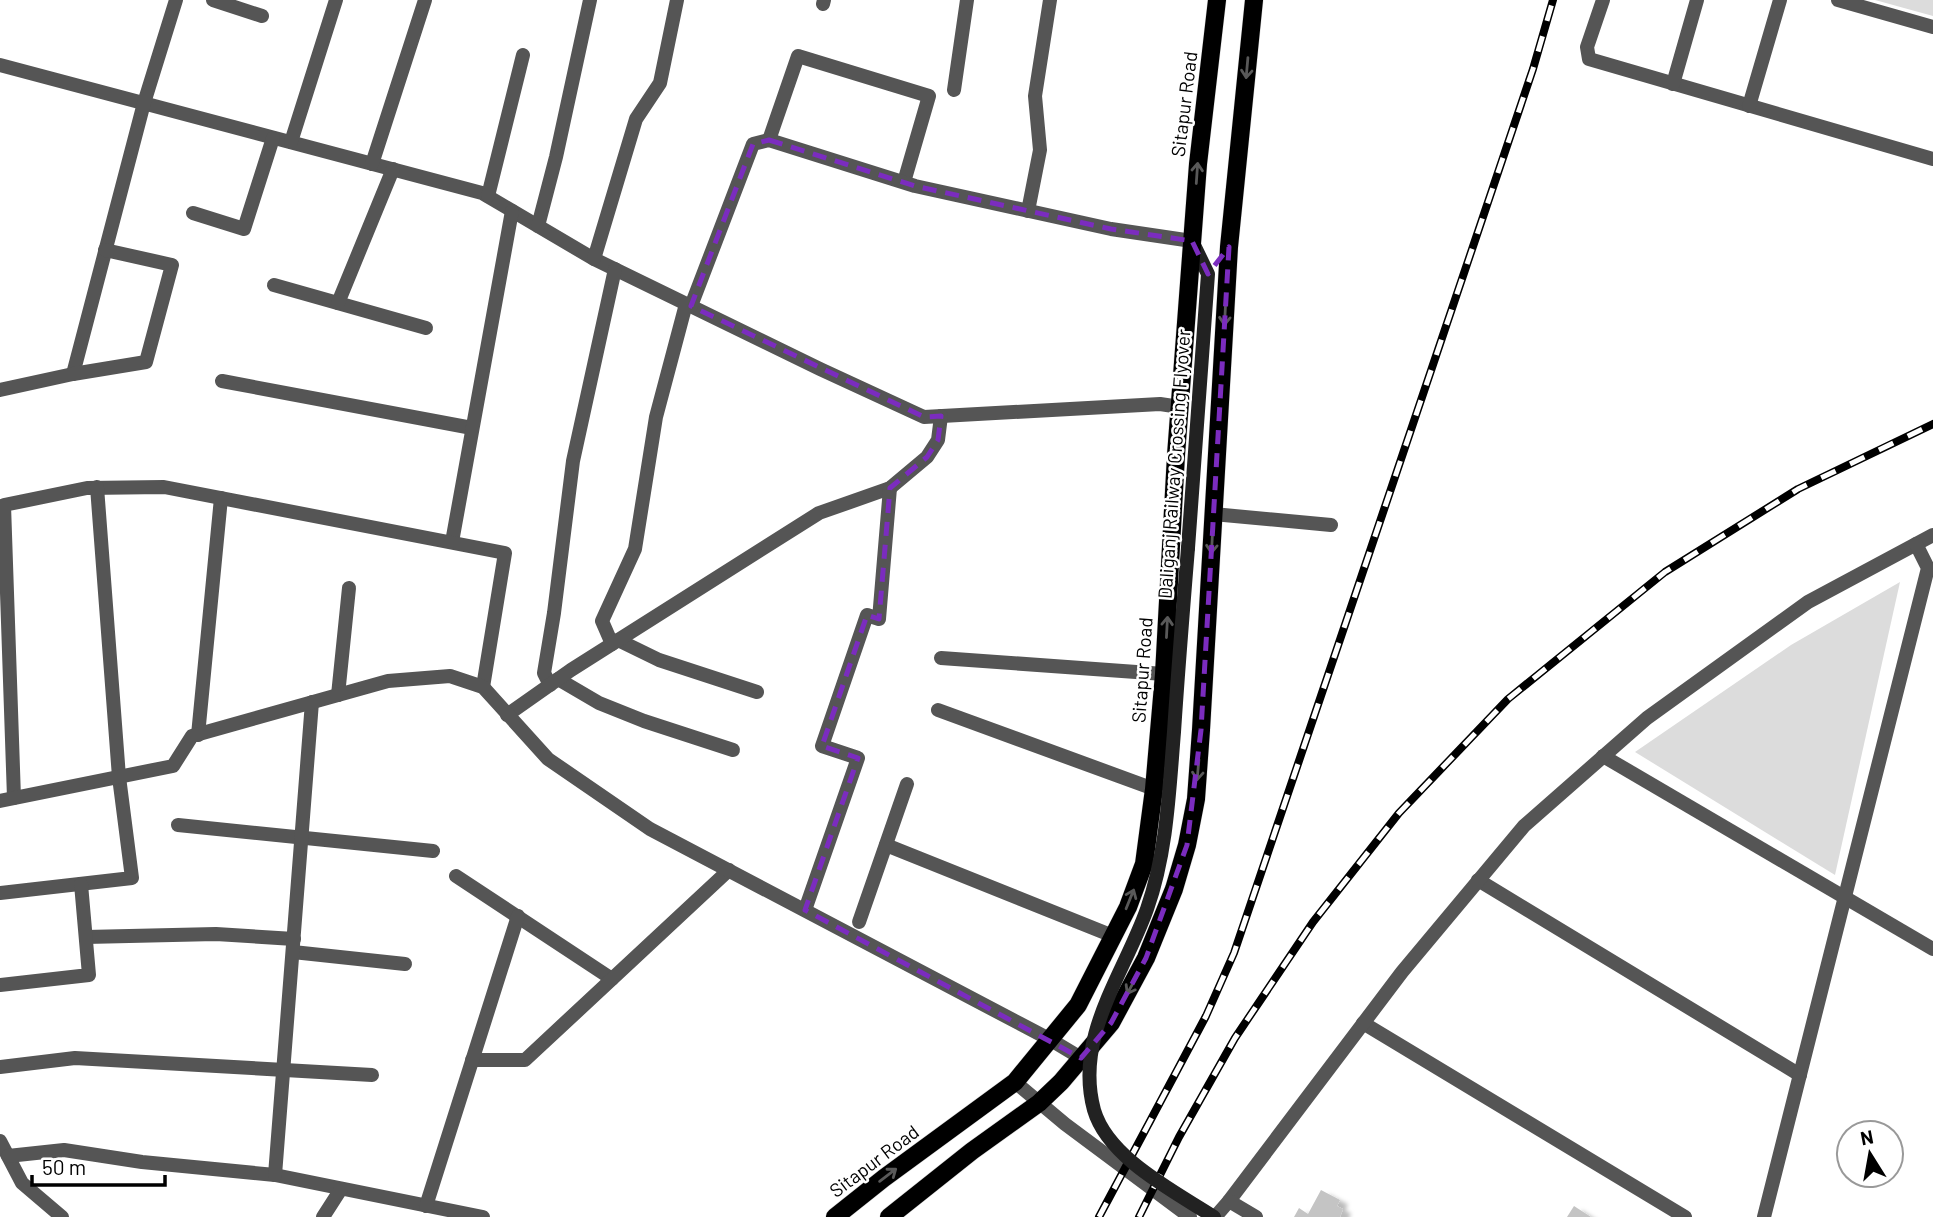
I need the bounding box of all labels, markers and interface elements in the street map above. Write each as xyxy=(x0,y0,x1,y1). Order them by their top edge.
street label: Sitapur Road xyxy=(1166,50,1201,158)
one-way arrow xyxy=(1240,56,1253,79)
one-way arrow xyxy=(1191,162,1204,185)
one-way arrow xyxy=(1219,304,1232,327)
street label: Daliganj Railway Crossing Flyover xyxy=(1153,328,1194,600)
one-way arrow xyxy=(1205,531,1218,553)
one-way arrow xyxy=(1160,615,1173,638)
street label: Sitapur Road xyxy=(1126,616,1157,724)
one-way arrow xyxy=(1191,758,1204,780)
one-way arrow xyxy=(1125,889,1138,911)
one-way arrow xyxy=(1125,975,1139,995)
north arrow xyxy=(1835,1119,1905,1189)
street label: Sitapur Road xyxy=(824,1120,923,1202)
text: N xyxy=(1858,1124,1875,1149)
scale bar xyxy=(32,1144,164,1188)
text: 50 m xyxy=(42,1154,86,1179)
one-way arrow xyxy=(879,1167,897,1182)

